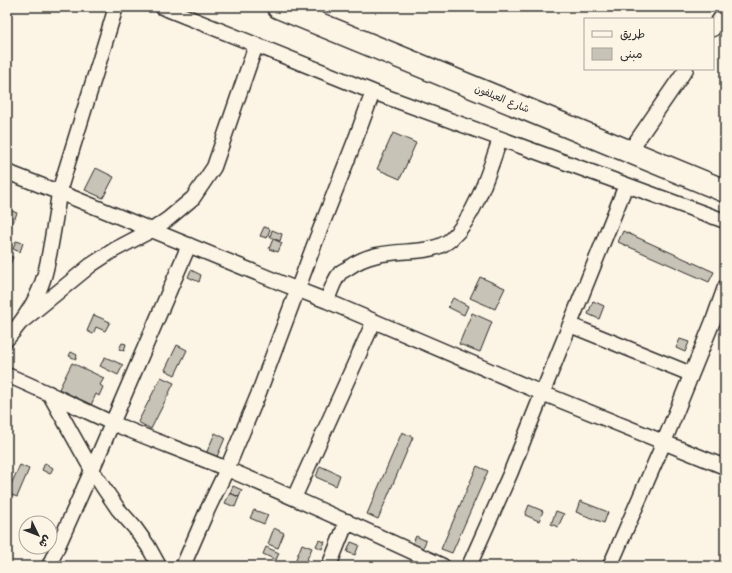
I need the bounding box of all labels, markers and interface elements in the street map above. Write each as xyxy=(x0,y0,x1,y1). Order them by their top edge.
legend xyxy=(584,18,714,70)
text: طريق xyxy=(620,25,645,44)
text: مبنى xyxy=(620,45,643,64)
street label: شارع العيلفون xyxy=(472,81,532,117)
north arrow xyxy=(18,515,58,555)
text: ش xyxy=(34,531,55,552)

